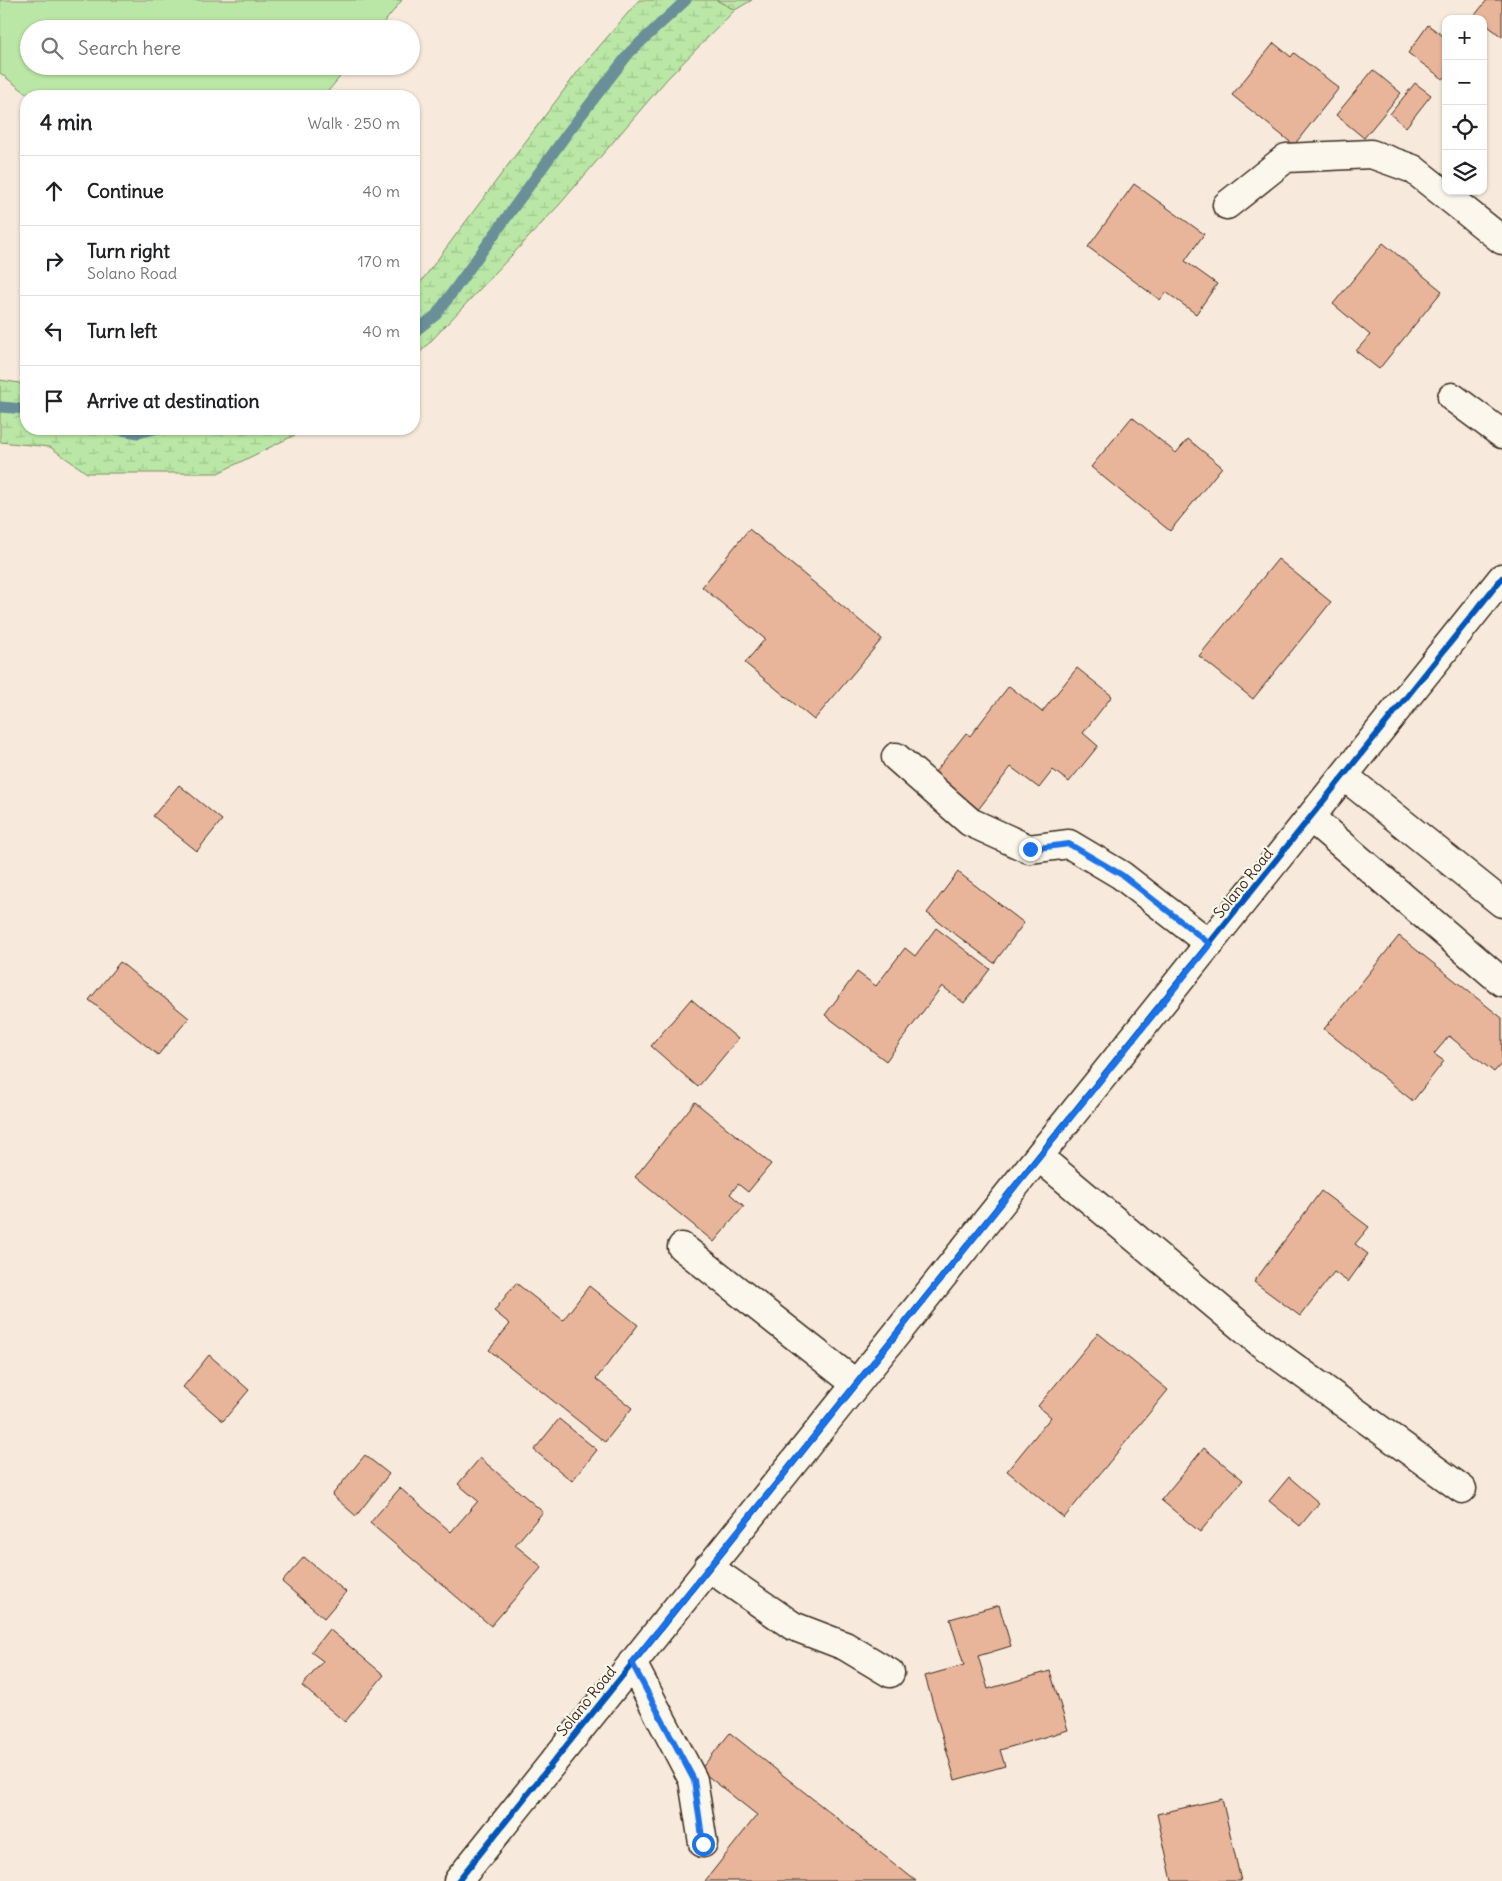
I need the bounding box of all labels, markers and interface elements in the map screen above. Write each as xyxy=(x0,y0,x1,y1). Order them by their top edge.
map controls xyxy=(1442,15,1487,195)
button: + xyxy=(1442,15,1487,60)
search box xyxy=(20,20,420,75)
icon: search xyxy=(38,34,66,62)
text: Search here xyxy=(78,36,181,60)
button: − xyxy=(1442,60,1487,105)
button: locate xyxy=(1442,105,1487,150)
text: 4 min xyxy=(40,109,92,136)
text: Walk · 250 m xyxy=(308,113,400,133)
button: layers xyxy=(1442,150,1487,195)
icon: ahead xyxy=(40,177,68,205)
text: Continue xyxy=(87,179,164,203)
text: 40 m xyxy=(362,181,400,201)
text: Turn right xyxy=(87,239,170,263)
icon: right xyxy=(40,247,68,275)
text: 170 m xyxy=(357,251,400,271)
text: Solano Road xyxy=(87,263,177,283)
icon: left xyxy=(40,317,68,345)
text: Turn left xyxy=(87,319,157,343)
text: 40 m xyxy=(362,321,400,341)
icon: arrive xyxy=(40,387,68,415)
text: Arrive at destination xyxy=(87,389,260,413)
route end xyxy=(1019,838,1042,861)
street label: Solano Road xyxy=(1209,844,1277,922)
street label: Solano Road xyxy=(552,1662,620,1740)
route start xyxy=(692,1833,715,1856)

